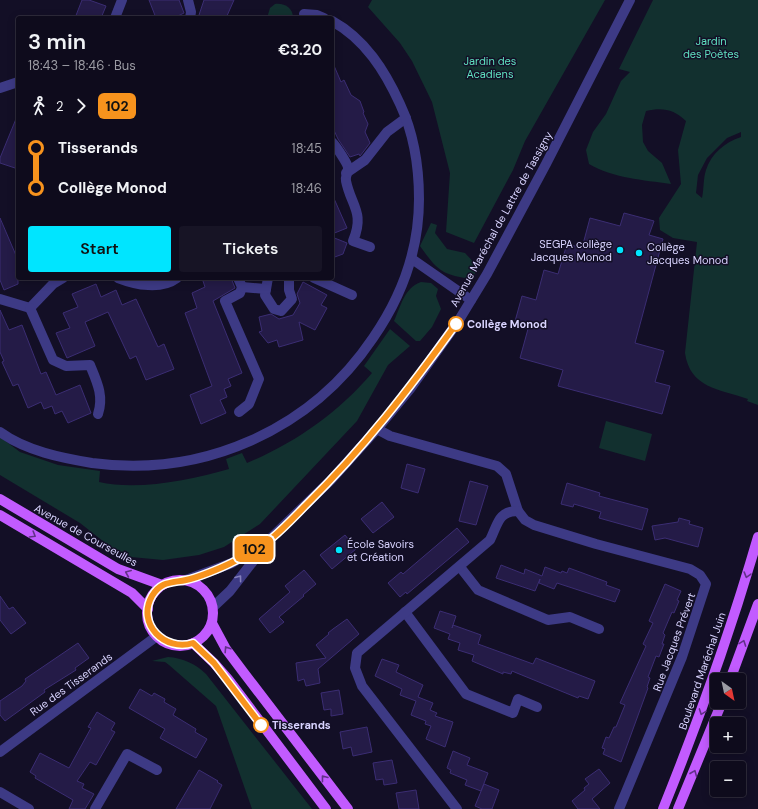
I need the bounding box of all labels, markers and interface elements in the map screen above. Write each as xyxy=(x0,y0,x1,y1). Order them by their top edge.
text: 3 min xyxy=(28,27,86,56)
park label: Jardin des Poètes xyxy=(683,34,739,61)
text: €3.20 xyxy=(278,40,322,60)
park label: Jardin des Acadiens xyxy=(464,54,516,81)
text: 18:43 – 18:46 · Bus xyxy=(28,57,136,74)
icon: walk xyxy=(28,95,50,117)
icon: forward xyxy=(70,95,92,117)
text: 102 xyxy=(106,97,128,115)
text: 2 xyxy=(56,98,64,115)
street label: Avenue Maréchal de Lattre de Tassigny xyxy=(447,129,555,309)
text: Tisserands xyxy=(58,138,138,158)
text: 18:45 xyxy=(292,140,322,157)
text: Collège Monod xyxy=(58,178,167,198)
text: 18:46 xyxy=(291,180,322,197)
button: Start xyxy=(28,226,171,272)
button: Tickets xyxy=(179,226,322,272)
place label: SEGPA collège Jacques Monod xyxy=(531,237,612,264)
place label: Collège Jacques Monod xyxy=(647,240,728,267)
marker: SEGPA collège Jacques Monod xyxy=(615,245,625,255)
marker: Collège Jacques Monod xyxy=(634,248,644,258)
marker: Collège Monod xyxy=(448,316,464,332)
place label: Collège Monod xyxy=(467,317,547,331)
street label: Avenue de Courseulles xyxy=(32,501,140,569)
one-way arrow xyxy=(29,530,36,538)
line badge: 102 xyxy=(231,536,277,562)
place label: École Savoirs et Création xyxy=(347,537,414,564)
text: 102 xyxy=(243,540,265,558)
marker: École Savoirs et Création xyxy=(334,545,344,555)
one-way arrow xyxy=(125,570,132,578)
one-way arrow xyxy=(743,571,752,578)
one-way arrow xyxy=(234,576,241,583)
street label: Rue Jacques Prévert xyxy=(650,591,698,693)
street label: Boulevard Maréchal Juin xyxy=(675,610,729,732)
one-way arrow xyxy=(739,640,747,647)
one-way arrow xyxy=(224,646,231,653)
street label: Rue des Tisserands xyxy=(27,649,115,719)
north arrow xyxy=(710,673,746,709)
map controls xyxy=(710,673,746,797)
one-way arrow xyxy=(698,708,706,715)
marker: Tisserands xyxy=(253,717,269,733)
button: + xyxy=(710,717,746,753)
place label: Tisserands xyxy=(272,718,331,732)
button: − xyxy=(710,761,746,797)
one-way arrow xyxy=(689,770,697,777)
one-way arrow xyxy=(322,776,329,783)

